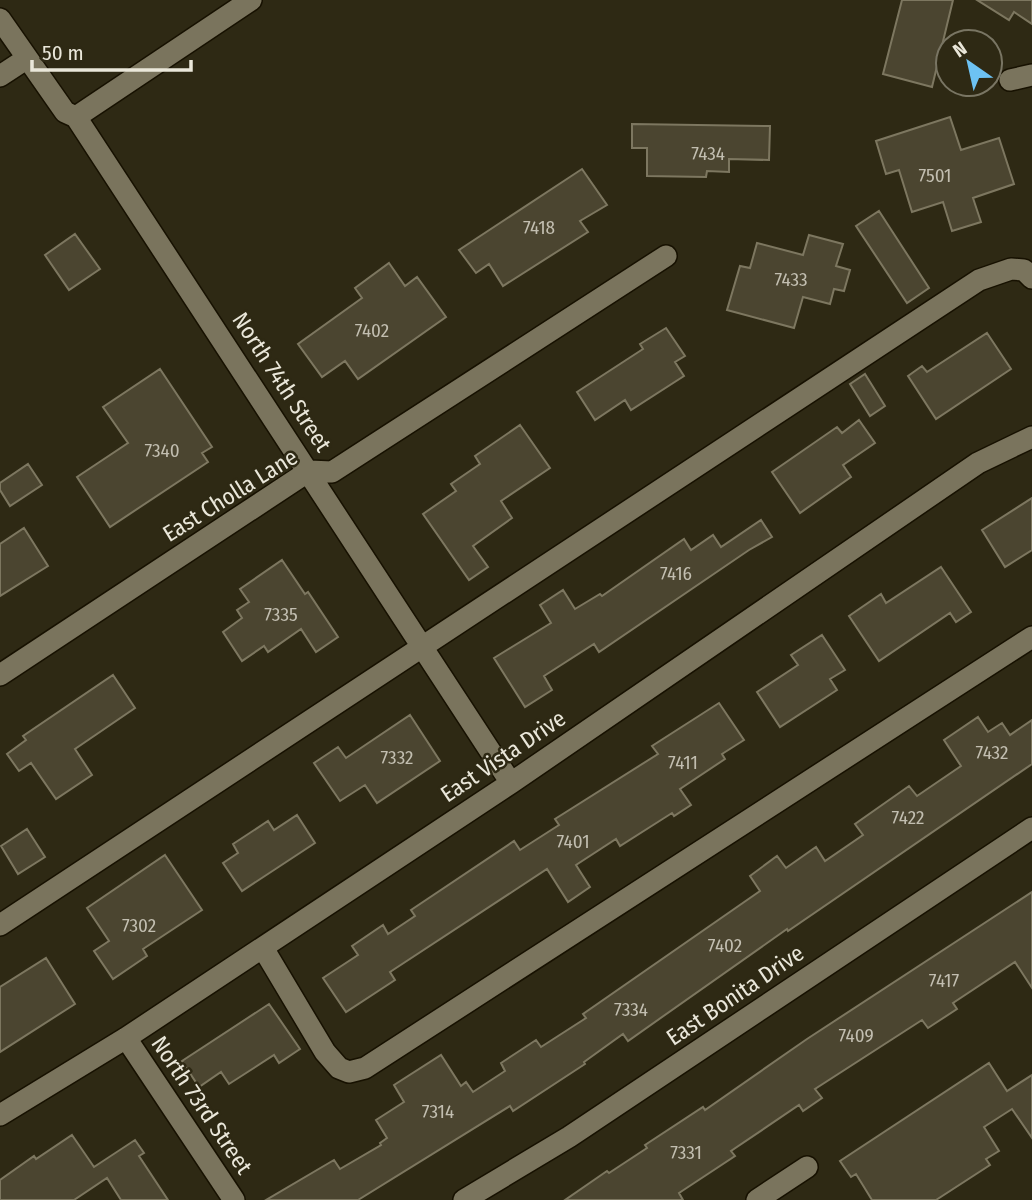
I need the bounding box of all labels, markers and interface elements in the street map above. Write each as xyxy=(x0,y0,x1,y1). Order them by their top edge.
scale bar xyxy=(32,28,191,72)
north arrow xyxy=(934,28,1004,98)
text: N xyxy=(949,37,971,62)
text: 50 m xyxy=(42,40,84,66)
house number: 7434 xyxy=(691,142,725,165)
house number: 7501 xyxy=(919,164,951,187)
house number: 7418 xyxy=(523,216,555,239)
house number: 7433 xyxy=(774,268,808,291)
street label: North 74th Street xyxy=(227,307,338,457)
house number: 7402 xyxy=(355,319,389,342)
house number: 7340 xyxy=(144,439,180,462)
street label: East Cholla Lane xyxy=(157,442,303,548)
house number: 7416 xyxy=(660,562,692,585)
house number: 7335 xyxy=(264,603,298,626)
street label: East Vista Drive xyxy=(435,704,571,808)
house number: 7432 xyxy=(976,741,1008,764)
house number: 7332 xyxy=(381,746,413,769)
house number: 7411 xyxy=(668,751,698,774)
house number: 7422 xyxy=(892,806,924,829)
house number: 7401 xyxy=(556,830,590,853)
house number: 7302 xyxy=(122,914,156,937)
house number: 7402 xyxy=(708,934,742,957)
street label: East Bonita Drive xyxy=(661,939,809,1051)
house number: 7417 xyxy=(929,969,959,992)
house number: 7334 xyxy=(614,998,648,1021)
house number: 7409 xyxy=(838,1024,874,1047)
street label: North 73rd Street xyxy=(146,1031,259,1180)
house number: 7314 xyxy=(422,1100,454,1123)
house number: 7331 xyxy=(670,1141,702,1164)

